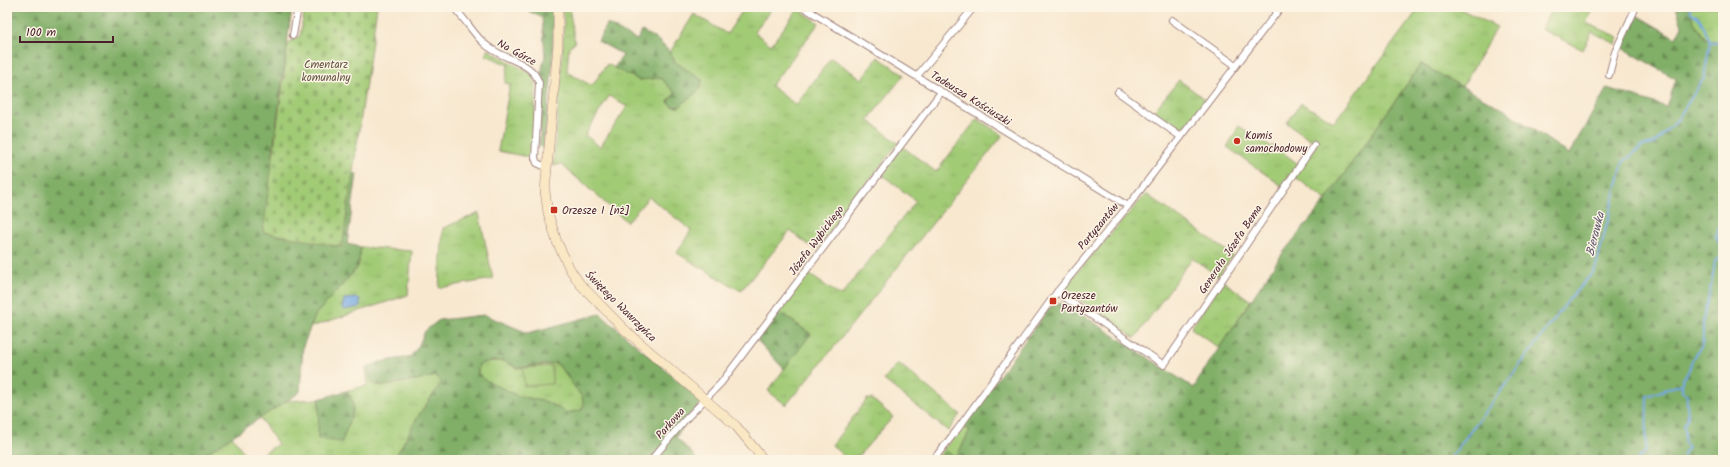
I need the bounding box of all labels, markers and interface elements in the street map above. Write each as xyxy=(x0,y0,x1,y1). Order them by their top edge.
scale bar xyxy=(20,18,113,44)
text: 100 m xyxy=(26,23,57,42)
street label: Na Górce xyxy=(494,35,539,71)
park label: Cmentarz komunalny xyxy=(302,56,351,87)
street label: Tadeusza Kościuszki xyxy=(927,67,1015,131)
place label: Komis samochodowy xyxy=(1245,127,1308,158)
marker: Komis samochodowy xyxy=(1232,136,1242,146)
street label: Partyzantów xyxy=(1074,199,1124,254)
street label: Generała Józefa Bema xyxy=(1194,201,1267,298)
place label: Orzesze I [nż] xyxy=(562,202,629,220)
street label: Józefa Wybickiego xyxy=(784,202,849,279)
marker: Orzesze I [nż] xyxy=(549,205,559,215)
water label: Bierawka xyxy=(1581,209,1610,258)
street label: Świętego Wawrzyńca xyxy=(580,267,660,347)
place label: Orzesze Partyzantów xyxy=(1061,287,1118,318)
marker: Orzesze Partyzantów xyxy=(1048,296,1058,306)
street label: Parkowa xyxy=(652,404,690,444)

